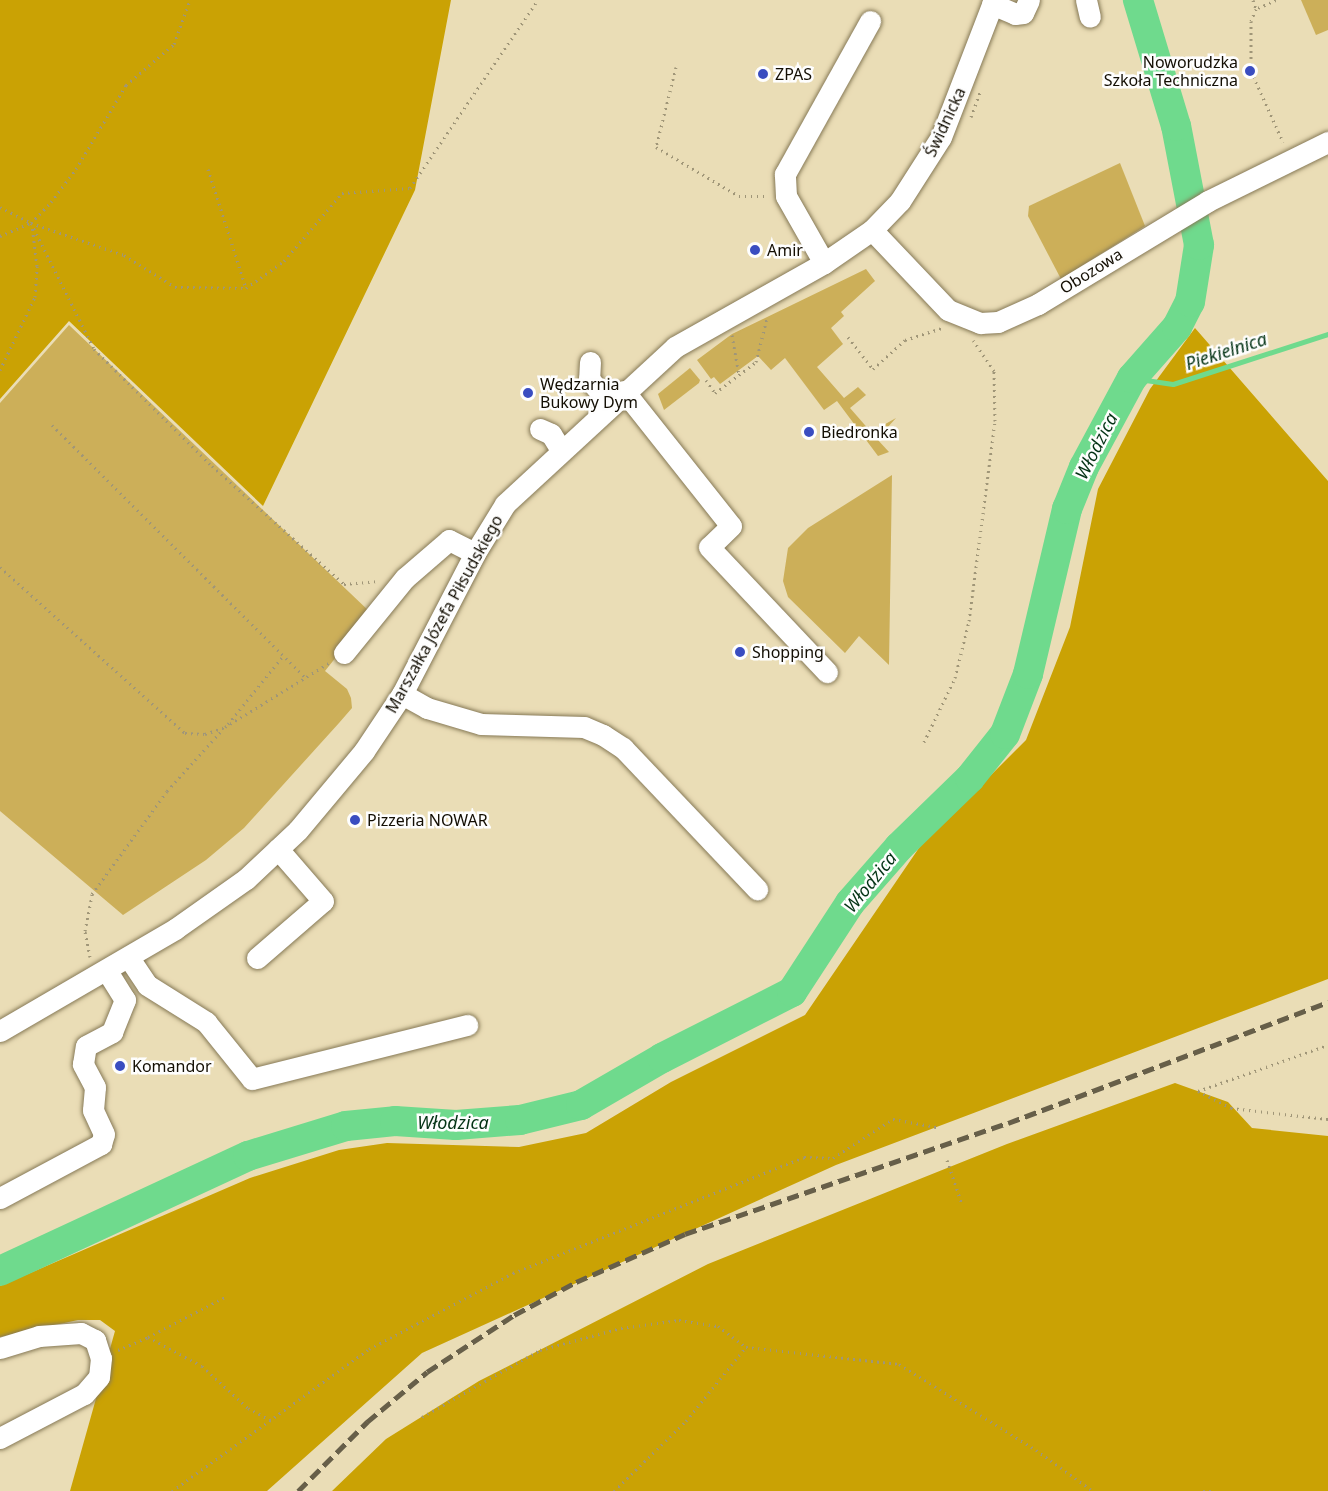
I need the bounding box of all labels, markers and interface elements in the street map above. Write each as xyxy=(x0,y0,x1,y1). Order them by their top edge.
place label: Noworudzka Szkoła Techniczna xyxy=(1104,52,1238,90)
place label: ZPAS xyxy=(775,64,812,84)
marker: Noworudzka Szkoła Techniczna xyxy=(1243,64,1257,78)
marker: ZPAS xyxy=(756,67,770,81)
street label: Świdnicka xyxy=(921,84,969,160)
place label: Amir xyxy=(767,240,803,260)
marker: Amir xyxy=(748,243,762,257)
street label: Obozowa xyxy=(1056,244,1126,298)
water label: Piekielnica xyxy=(1183,328,1269,374)
place label: Wędzarnia Bukowy Dym xyxy=(540,374,638,412)
marker: Wędzarnia Bukowy Dym xyxy=(521,386,535,400)
water label: Włodzica xyxy=(1070,409,1122,483)
place label: Biedronka xyxy=(821,422,898,442)
marker: Biedronka xyxy=(802,425,816,439)
street label: Marszałka Józefa Piłsudskiego xyxy=(381,512,507,716)
place label: Shopping xyxy=(752,642,824,662)
marker: Shopping xyxy=(733,645,747,659)
place label: Pizzeria NOWAR xyxy=(367,810,488,830)
marker: Pizzeria NOWAR xyxy=(348,813,362,827)
water label: Włodzica xyxy=(839,847,901,917)
place label: Komandor xyxy=(132,1056,212,1076)
marker: Komandor xyxy=(113,1059,127,1073)
water label: Włodzica xyxy=(417,1111,489,1133)

